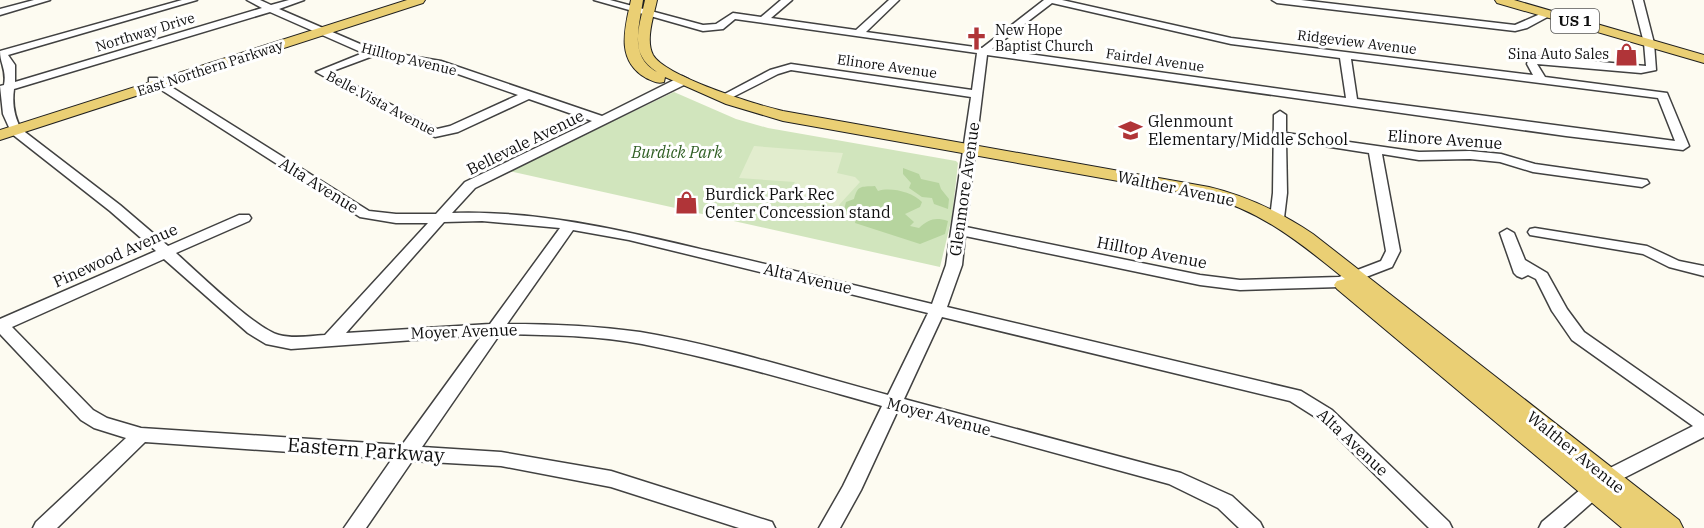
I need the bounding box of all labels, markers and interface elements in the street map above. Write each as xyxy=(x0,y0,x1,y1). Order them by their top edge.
street label: Northway Drive xyxy=(93,8,197,56)
road number: US 1 xyxy=(1551,9,1599,33)
place label: New Hope Baptist Church xyxy=(995,21,1094,55)
church icon: New Hope Baptist Church xyxy=(964,25,990,51)
street label: Ridgeview Avenue xyxy=(1296,26,1418,58)
street label: East Northern Parkway xyxy=(135,36,286,100)
street label: Hilltop Avenue xyxy=(359,38,459,80)
shop icon: Sina Auto Sales xyxy=(1614,41,1640,67)
street label: Fairdel Avenue xyxy=(1105,44,1205,76)
place label: Sina Auto Sales xyxy=(1508,45,1609,63)
street label: Elinore Avenue xyxy=(836,50,938,82)
street label: Belle Vista Avenue xyxy=(323,67,439,139)
street label: Bellevale Avenue xyxy=(463,105,587,179)
place label: Glenmount Elementary/Middle School xyxy=(1148,111,1348,149)
school or university icon: Glenmount Elementary/Middle School xyxy=(1117,117,1143,143)
street label: Glenmore Avenue xyxy=(945,121,983,257)
street label: Elinore Avenue xyxy=(1387,125,1503,153)
park label: Burdick Park xyxy=(630,142,723,162)
street label: Alta Avenue xyxy=(276,153,362,217)
street label: Walther Avenue xyxy=(1116,166,1236,210)
place label: Burdick Park Rec Center Concession stand xyxy=(705,184,891,222)
shop icon: Burdick Park Rec Center Concession stand xyxy=(674,190,700,216)
street label: Pinewood Avenue xyxy=(50,219,180,291)
street label: Hilltop Avenue xyxy=(1095,232,1209,272)
street label: Alta Avenue xyxy=(762,258,854,298)
street label: Moyer Avenue xyxy=(410,319,518,343)
street label: Moyer Avenue xyxy=(885,393,993,439)
street label: Alta Avenue xyxy=(1313,404,1393,480)
street label: Walther Avenue xyxy=(1523,407,1629,497)
street label: Eastern Parkway xyxy=(286,431,446,468)

